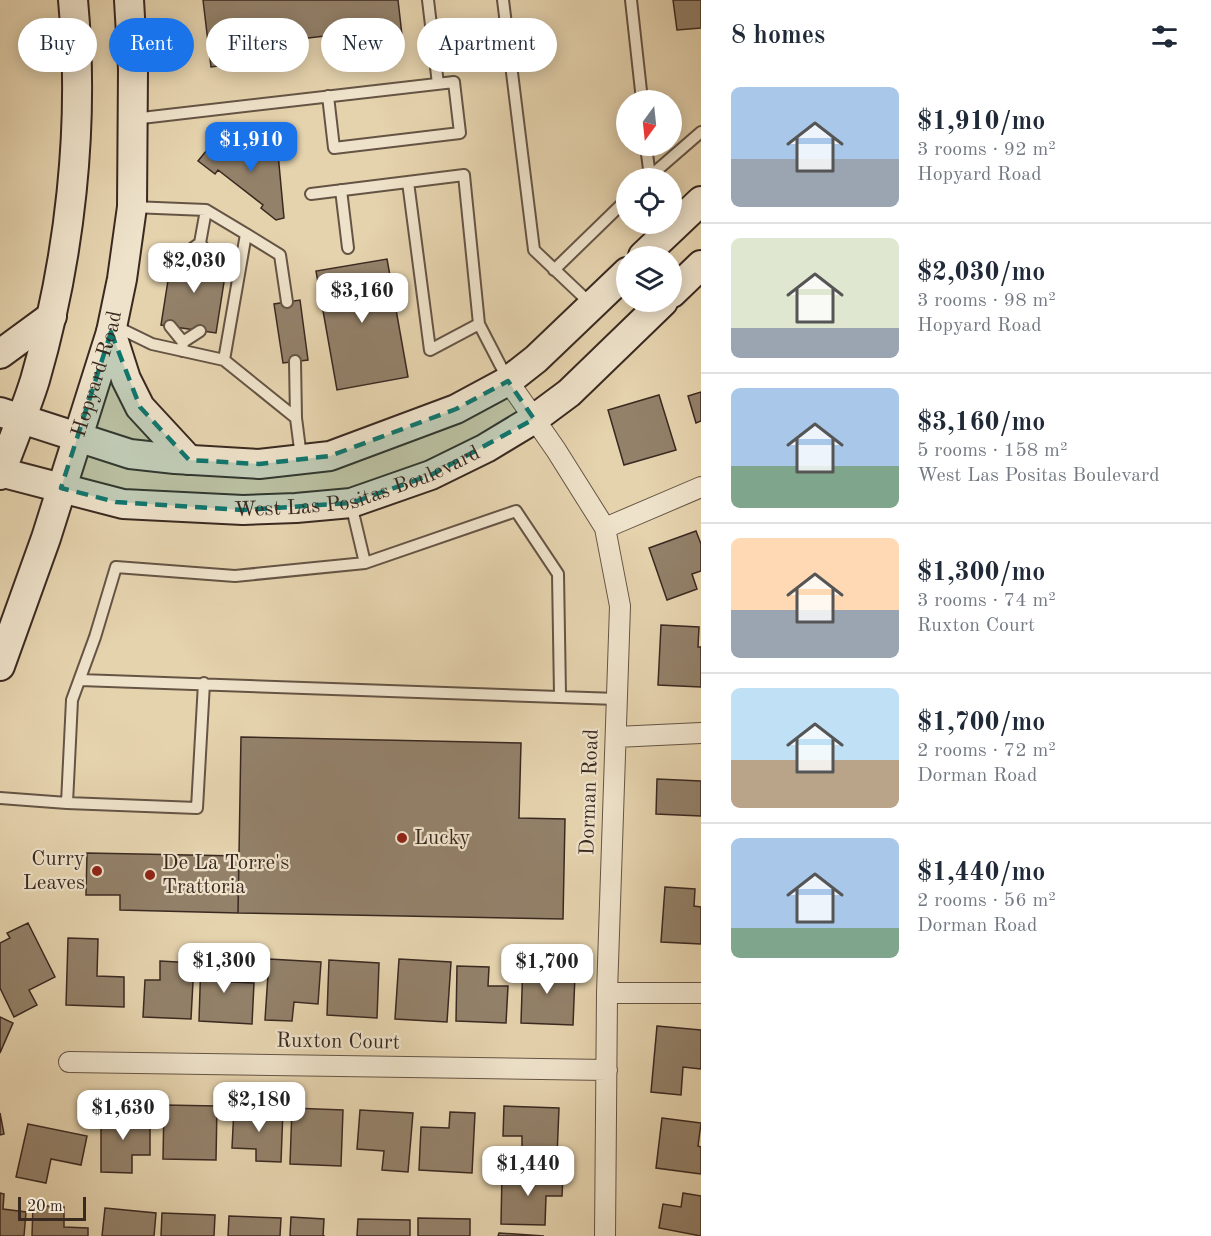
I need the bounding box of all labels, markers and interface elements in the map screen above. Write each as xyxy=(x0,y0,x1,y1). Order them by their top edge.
chip: Buy xyxy=(18,18,97,72)
chip: Rent xyxy=(109,18,194,72)
chip: Filters xyxy=(206,18,309,72)
chip: New xyxy=(321,18,405,72)
chip: Apartment xyxy=(417,18,557,72)
icon: filters xyxy=(1148,20,1181,53)
text: 8 homes xyxy=(731,23,825,49)
north arrow xyxy=(616,90,682,156)
map controls xyxy=(616,90,682,312)
text: $1,910/mo xyxy=(917,109,1045,135)
icon: home xyxy=(779,111,851,183)
pin: $1,910 xyxy=(202,122,300,173)
text: $1,910 xyxy=(219,131,283,151)
text: 3 rooms · 92 m² xyxy=(917,140,1056,160)
text: Hopyard Road xyxy=(917,165,1042,185)
button: locate xyxy=(616,168,682,234)
pin: $2,030 xyxy=(145,243,243,294)
button: layers xyxy=(616,246,682,312)
text: $2,030 xyxy=(162,252,226,272)
text: $2,030/mo xyxy=(917,260,1045,286)
icon: home xyxy=(779,262,851,334)
pin: $3,160 xyxy=(313,273,411,324)
text: $3,160 xyxy=(330,282,394,302)
text: 3 rooms · 98 m² xyxy=(917,291,1056,311)
street label: Hopyard Road xyxy=(68,309,126,440)
text: Hopyard Road xyxy=(917,316,1042,336)
text: $3,160/mo xyxy=(917,410,1045,436)
icon: home xyxy=(779,412,851,484)
text: 5 rooms · 158 m² xyxy=(917,441,1067,461)
street label: West Las Positas Boulevard xyxy=(234,442,483,521)
text: West Las Positas Boulevard xyxy=(917,466,1160,486)
text: $1,300/mo xyxy=(917,560,1045,586)
icon: home xyxy=(779,562,851,634)
text: 3 rooms · 74 m² xyxy=(917,591,1056,611)
text: Ruxton Court xyxy=(917,616,1035,636)
text: $1,700/mo xyxy=(917,710,1045,736)
icon: home xyxy=(779,712,851,784)
street label: Dorman Road xyxy=(577,728,603,856)
text: 2 rooms · 72 m² xyxy=(917,741,1056,761)
text: Dorman Road xyxy=(917,766,1037,786)
place label: Lucky xyxy=(414,828,471,849)
marker: Lucky xyxy=(395,831,409,845)
place label: Curry Leaves xyxy=(23,849,85,894)
place label: De La Torre's Trattoria xyxy=(162,853,289,898)
text: $1,440/mo xyxy=(917,860,1045,886)
icon: home xyxy=(779,862,851,934)
marker: Curry Leaves xyxy=(90,864,104,878)
marker: De La Torre's Trattoria xyxy=(143,868,157,882)
text: 2 rooms · 56 m² xyxy=(917,891,1056,911)
text: Dorman Road xyxy=(917,916,1037,936)
pin: $1,300 xyxy=(175,943,273,994)
pin: $1,700 xyxy=(498,944,596,995)
text: $1,300 xyxy=(192,952,256,972)
text: $1,700 xyxy=(515,953,579,973)
street label: Ruxton Court xyxy=(276,1030,400,1054)
pin: $2,180 xyxy=(210,1082,308,1133)
pin: $1,630 xyxy=(74,1090,172,1141)
text: $2,180 xyxy=(227,1091,291,1111)
text: $1,630 xyxy=(91,1099,155,1119)
pin: $1,440 xyxy=(479,1146,577,1197)
text: $1,440 xyxy=(496,1155,560,1175)
scale bar xyxy=(18,1194,86,1222)
text: 20 m xyxy=(27,1199,63,1215)

